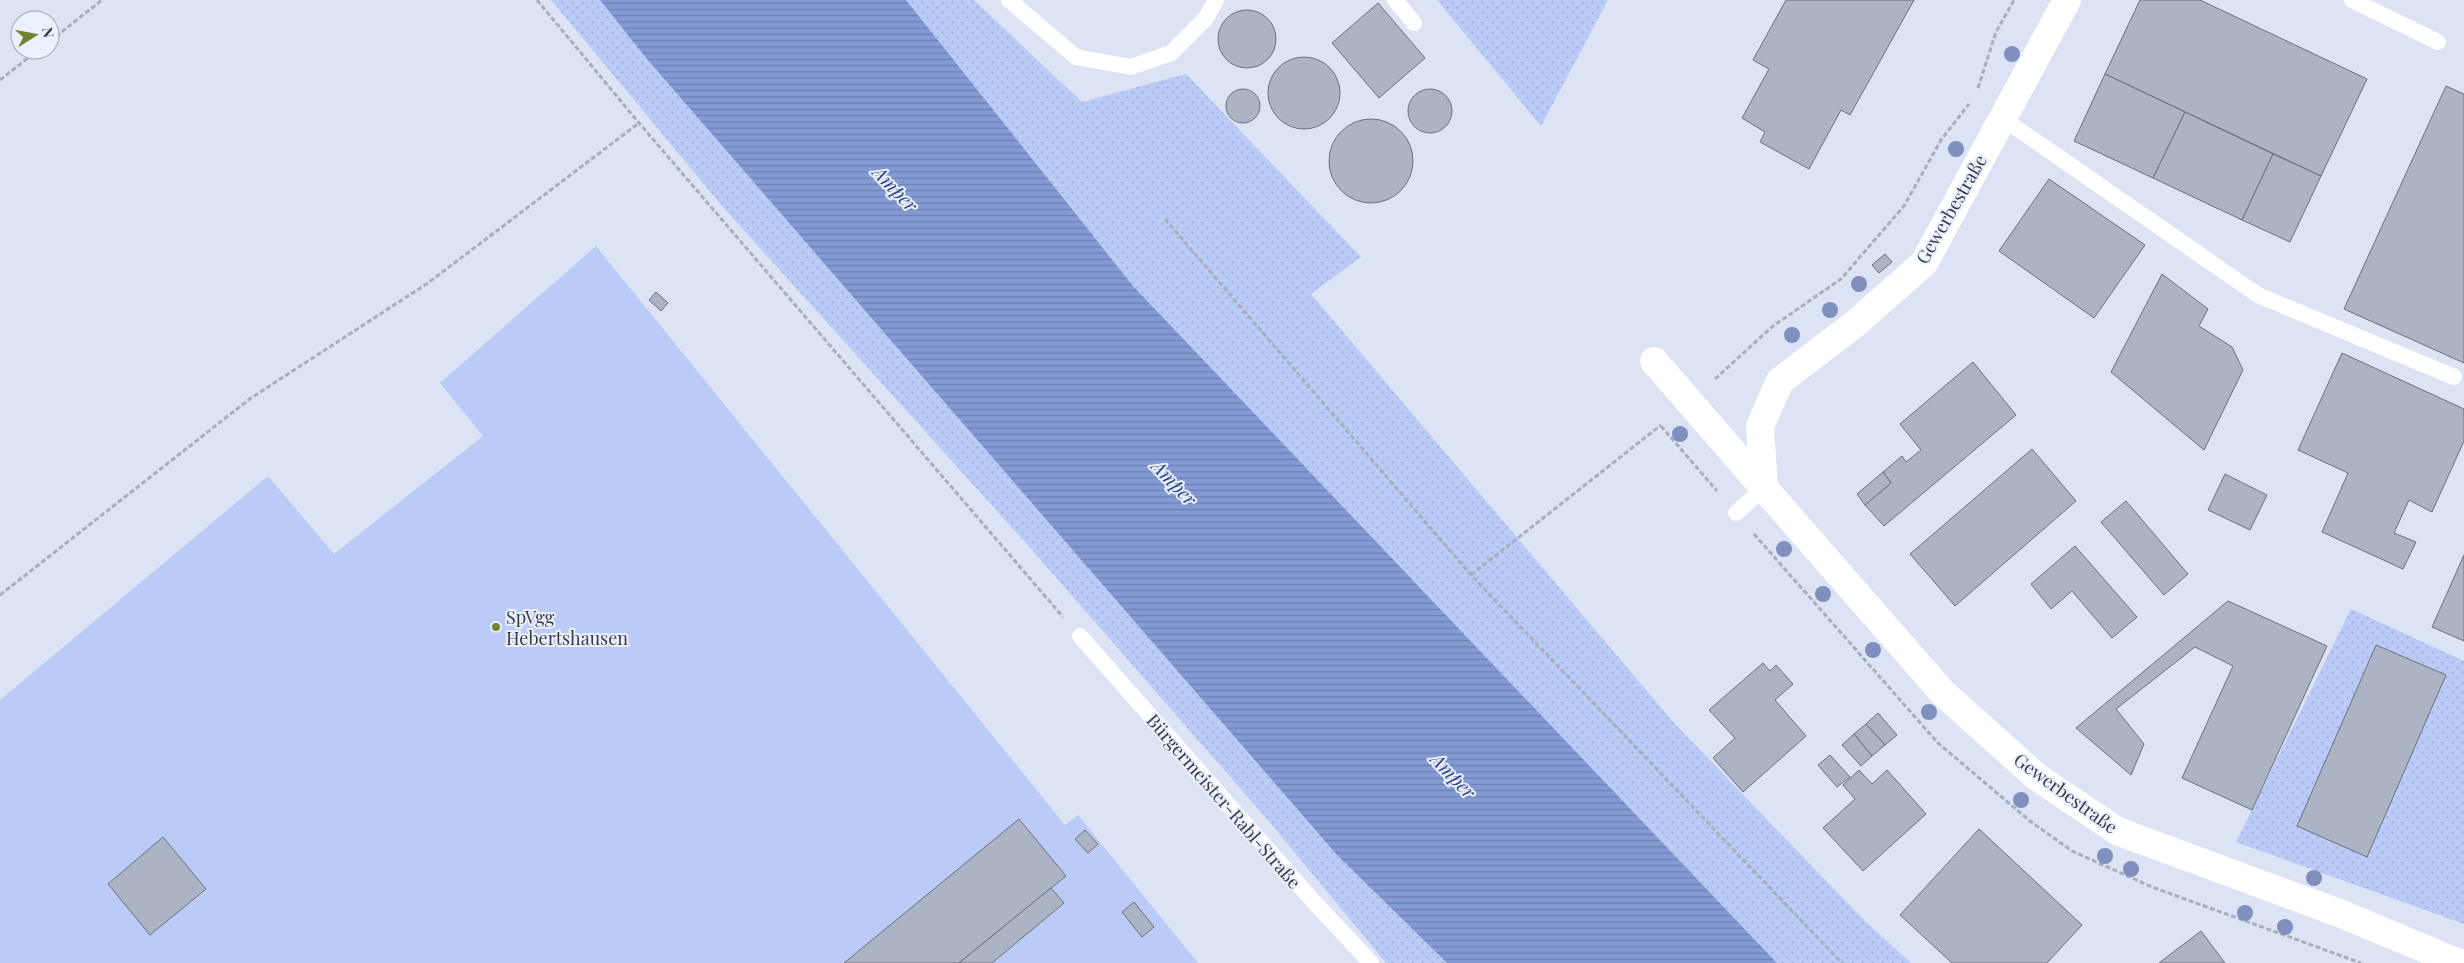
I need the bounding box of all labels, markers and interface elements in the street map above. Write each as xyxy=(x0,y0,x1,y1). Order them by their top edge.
north arrow xyxy=(10,10,60,60)
text: N xyxy=(38,26,59,39)
street label: Gewerbestraße xyxy=(1910,150,1992,268)
water label: Amper xyxy=(866,158,925,217)
water label: Amper xyxy=(1145,452,1204,511)
place label: SpVgg Hebertshausen xyxy=(506,605,628,650)
marker: SpVgg Hebertshausen xyxy=(490,621,502,633)
street label: Bürgermeister-Rabl-Straße xyxy=(1141,709,1307,893)
water label: Amper xyxy=(1424,745,1483,804)
street label: Gewerbestraße xyxy=(2009,747,2123,839)

